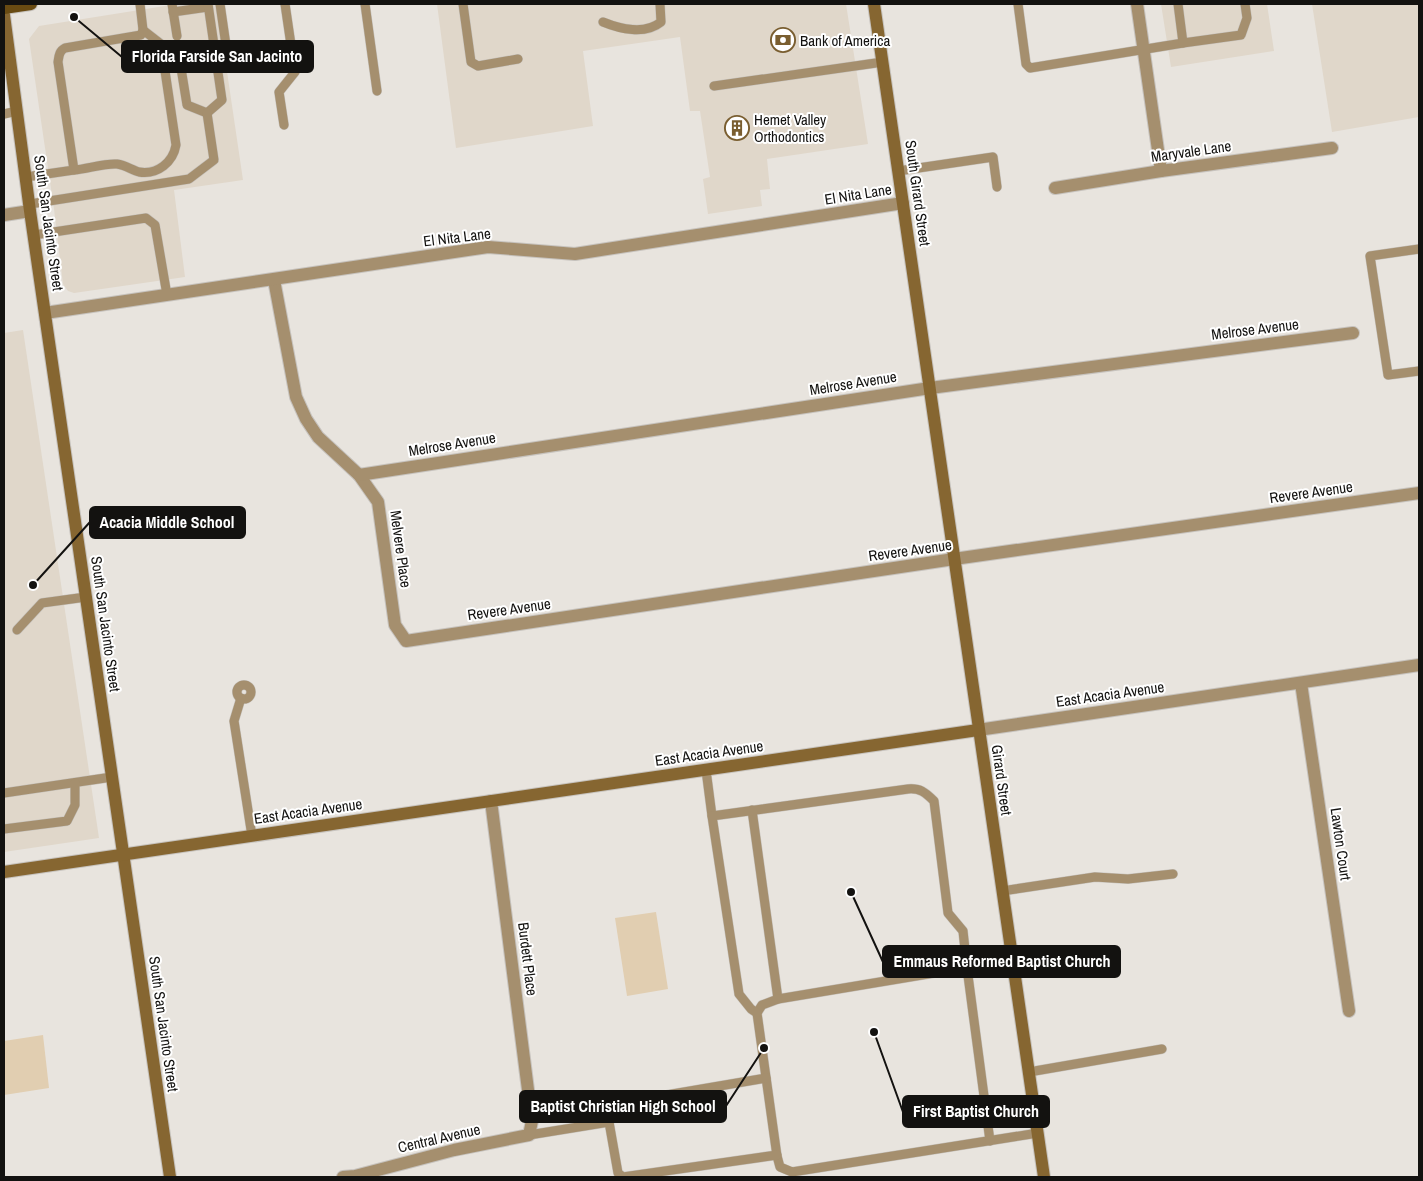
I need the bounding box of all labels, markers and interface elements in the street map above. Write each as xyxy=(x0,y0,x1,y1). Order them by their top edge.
bank icon: Bank of America xyxy=(770,27,796,53)
place label: Bank of America xyxy=(800,30,890,51)
callout: Florida Farside San Jacinto xyxy=(122,41,313,72)
text: Florida Farside San Jacinto xyxy=(132,45,302,67)
place label: Hemet Valley Orthodontics xyxy=(754,109,827,147)
building icon: Hemet Valley Orthodontics xyxy=(724,115,750,141)
street label: Maryvale Lane xyxy=(1150,135,1233,167)
street label: South Girard Street xyxy=(900,139,936,248)
street label: South San Jacinto Street xyxy=(29,154,69,293)
street label: El Nita Lane xyxy=(823,178,893,210)
street label: El Nita Lane xyxy=(422,222,492,252)
street label: Melrose Avenue xyxy=(1210,313,1300,345)
street label: Melrose Avenue xyxy=(808,366,898,400)
street label: Melrose Avenue xyxy=(407,427,497,461)
street label: Revere Avenue xyxy=(1268,476,1354,508)
callout: Acacia Middle School xyxy=(90,507,245,538)
street label: Melvere Place xyxy=(385,509,417,589)
text: Acacia Middle School xyxy=(100,511,234,533)
street label: Revere Avenue xyxy=(867,534,953,566)
street label: South San Jacinto Street xyxy=(86,555,126,694)
street label: Revere Avenue xyxy=(466,593,552,625)
street label: East Acacia Avenue xyxy=(1054,676,1166,712)
street label: East Acacia Avenue xyxy=(653,735,765,771)
street label: Girard Street xyxy=(987,743,1017,817)
street label: East Acacia Avenue xyxy=(252,793,364,829)
street label: Lawton Court xyxy=(1326,806,1357,882)
street label: Burdett Place xyxy=(513,921,543,997)
callout: Emmaus Reformed Baptist Church xyxy=(883,946,1120,977)
text: Emmaus Reformed Baptist Church xyxy=(893,950,1111,972)
street label: South San Jacinto Street xyxy=(144,955,184,1094)
callout: Baptist Christian High School xyxy=(520,1091,726,1122)
text: Baptist Christian High School xyxy=(530,1095,716,1117)
callout: First Baptist Church xyxy=(903,1096,1049,1127)
text: First Baptist Church xyxy=(913,1100,1039,1122)
street label: Central Avenue xyxy=(396,1118,482,1158)

